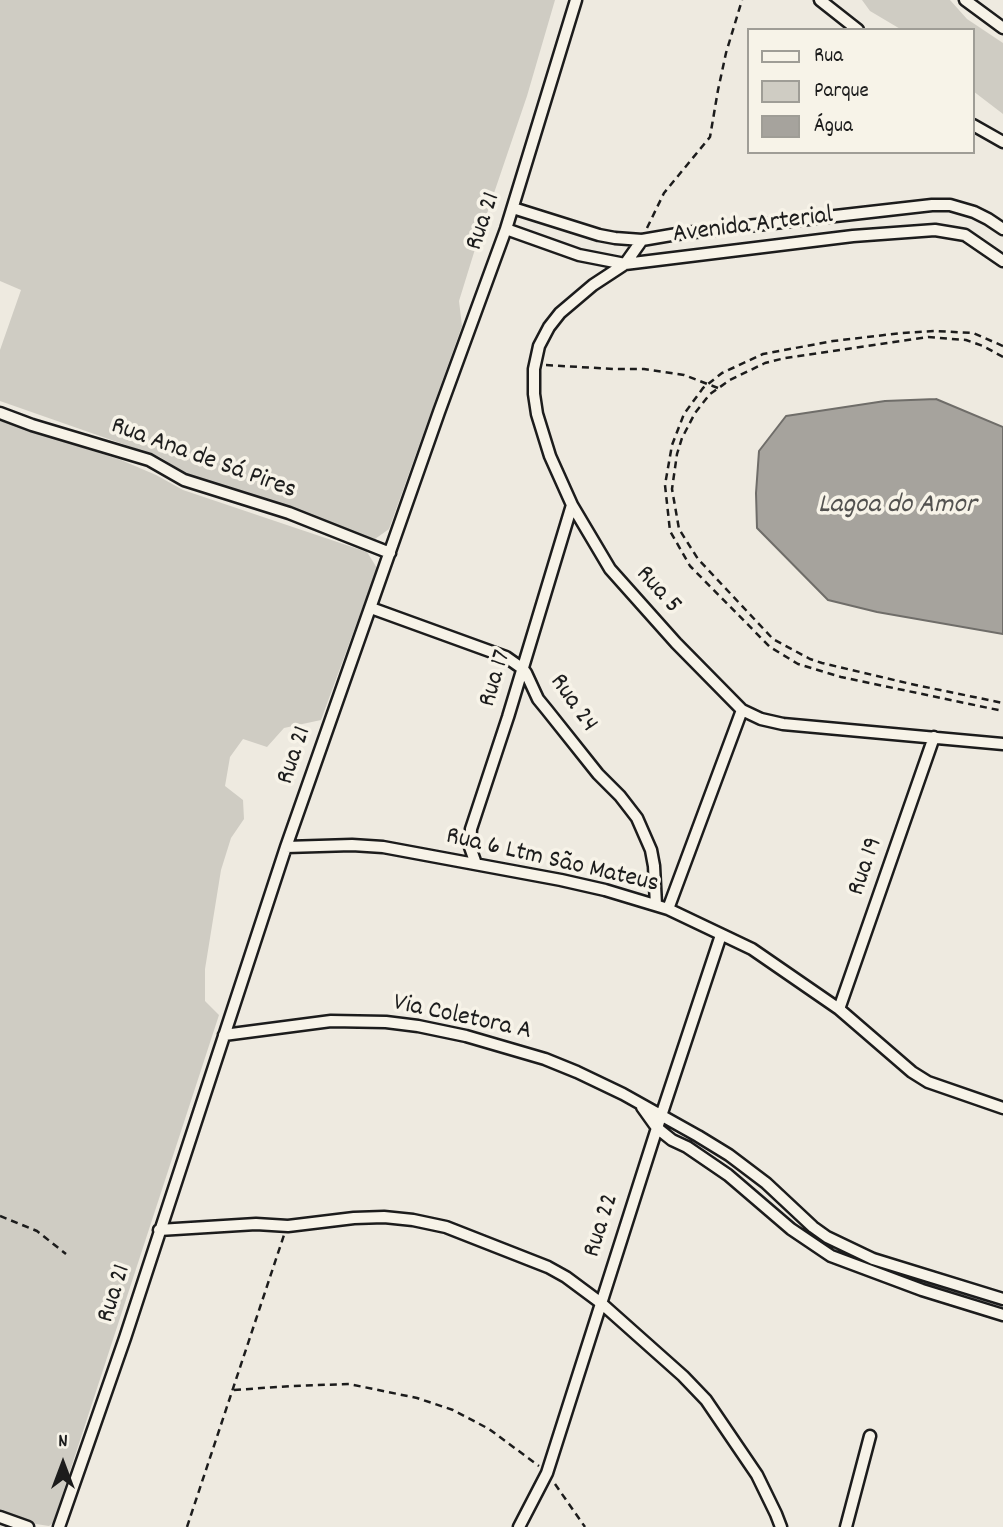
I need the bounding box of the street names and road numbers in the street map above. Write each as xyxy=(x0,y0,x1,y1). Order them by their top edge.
street label: Rua 21 xyxy=(461,189,509,255)
street label: Avenida Arterial xyxy=(671,202,835,252)
street label: Rua Ana de Sá Pires xyxy=(106,412,300,508)
street label: Rua 5 xyxy=(627,560,687,622)
street label: Rua 17 xyxy=(474,647,520,711)
street label: Rua 24 xyxy=(541,669,603,739)
street label: Rua 21 xyxy=(272,723,320,789)
street label: Rua 6 Ltm São Mateus xyxy=(443,822,661,902)
street label: Rua 19 xyxy=(843,834,891,900)
street label: Via Coletora A xyxy=(390,989,534,1049)
street label: Rua 22 xyxy=(578,1190,628,1262)
street label: Rua 21 xyxy=(92,1261,140,1327)

